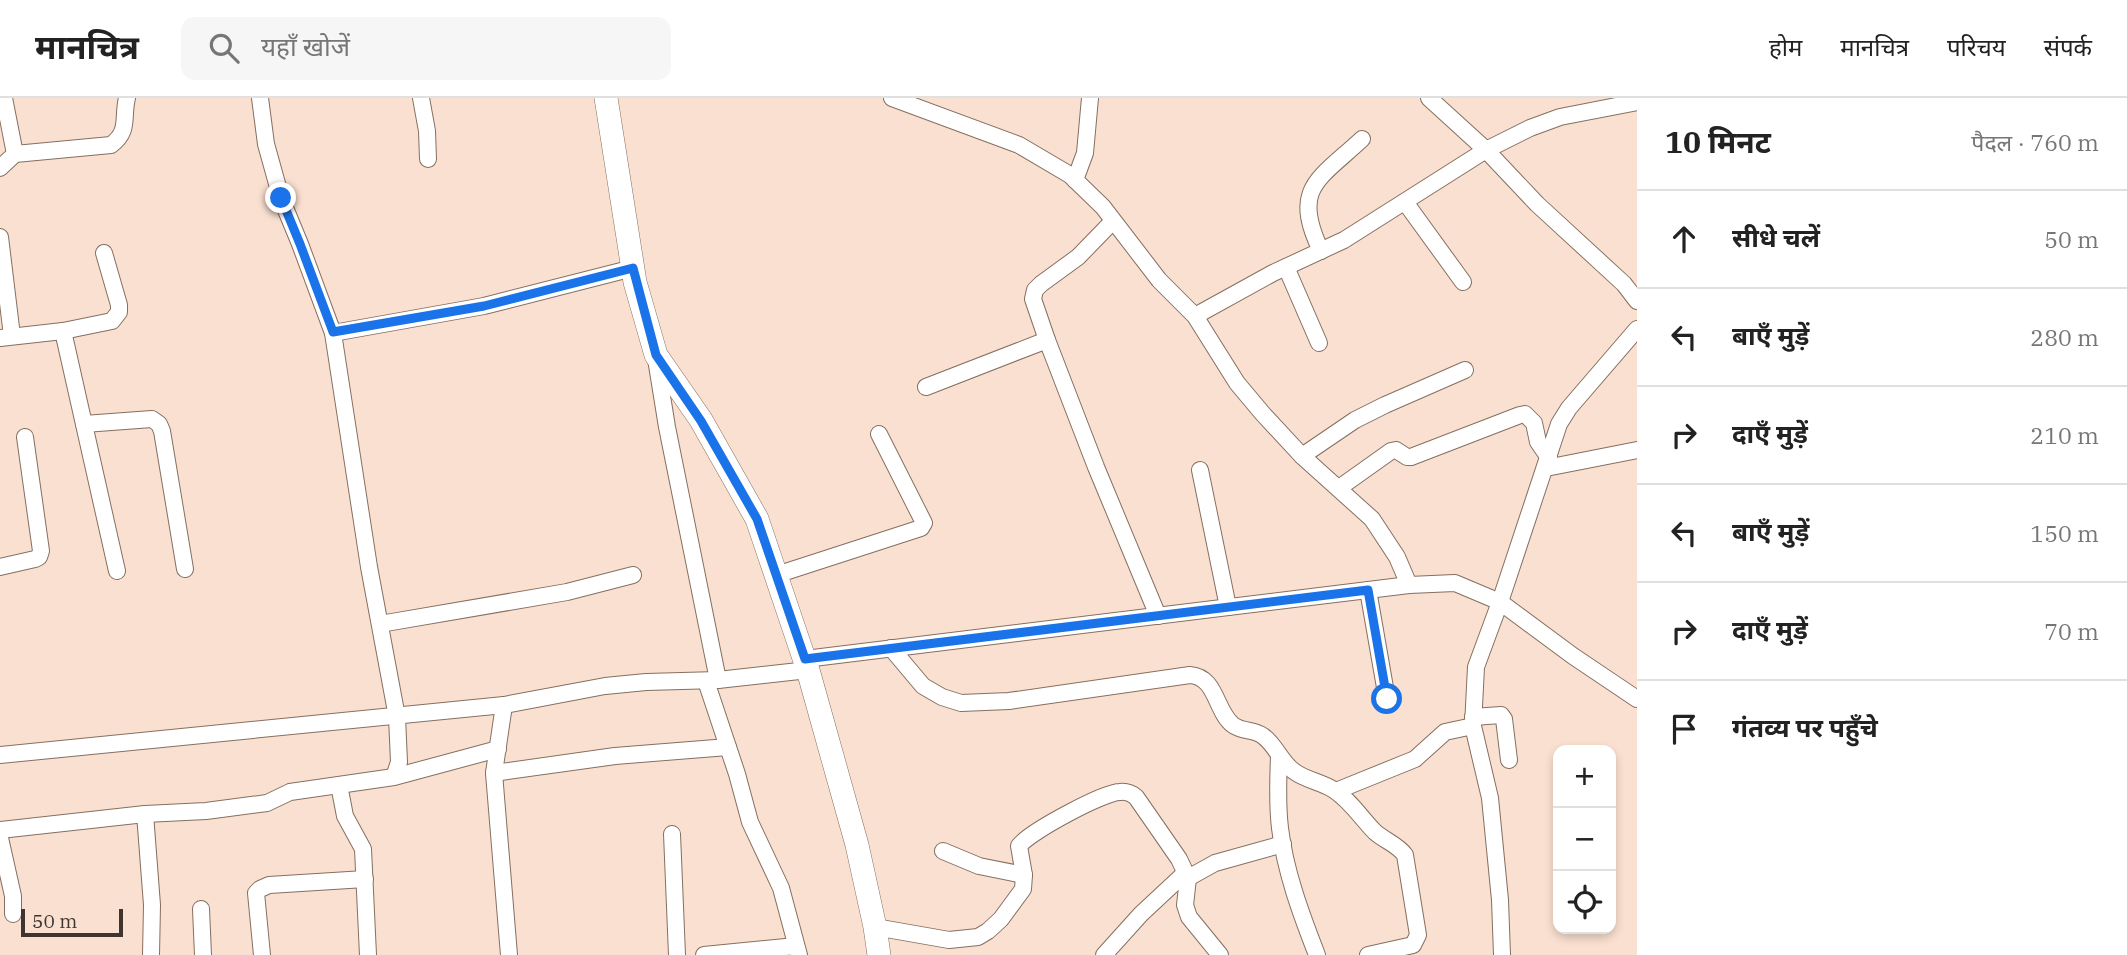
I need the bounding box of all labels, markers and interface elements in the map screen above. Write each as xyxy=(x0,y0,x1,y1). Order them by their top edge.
search box xyxy=(181,17,671,80)
text: मानचित्र xyxy=(35,25,139,68)
icon: search xyxy=(205,29,243,67)
text: यहाँ खोजें xyxy=(261,29,350,63)
text: होम xyxy=(1769,31,1802,63)
text: मानचित्र xyxy=(1840,31,1909,63)
text: परिचय xyxy=(1947,31,2006,63)
text: संपर्क xyxy=(2044,31,2092,63)
text: 10 मिनट xyxy=(1665,122,1771,161)
text: पैदल · 760 m xyxy=(1971,127,2099,157)
route end xyxy=(265,182,296,213)
icon: ahead xyxy=(1665,220,1703,258)
text: सीधे चलें xyxy=(1732,220,1820,254)
text: 50 m xyxy=(2044,224,2099,254)
icon: left xyxy=(1665,318,1703,356)
text: बाएँ मुड़ें xyxy=(1732,318,1809,352)
text: 280 m xyxy=(2030,322,2099,352)
icon: right xyxy=(1665,416,1703,454)
text: दाएँ मुड़ें xyxy=(1732,416,1808,450)
text: 210 m xyxy=(2030,420,2099,450)
icon: left xyxy=(1665,514,1703,552)
text: बाएँ मुड़ें xyxy=(1732,514,1809,548)
text: 150 m xyxy=(2030,518,2099,548)
icon: right xyxy=(1665,612,1703,650)
text: दाएँ मुड़ें xyxy=(1732,612,1808,646)
text: 70 m xyxy=(2044,616,2099,646)
route start xyxy=(1371,683,1402,714)
icon: arrive xyxy=(1665,710,1703,748)
text: गंतव्य पर पहुँचे xyxy=(1732,710,1878,744)
map controls xyxy=(1553,745,1616,934)
button: + xyxy=(1553,745,1616,808)
button: − xyxy=(1553,808,1616,871)
button: locate xyxy=(1553,871,1616,934)
scale bar xyxy=(21,906,122,938)
text: 50 m xyxy=(32,909,77,933)

